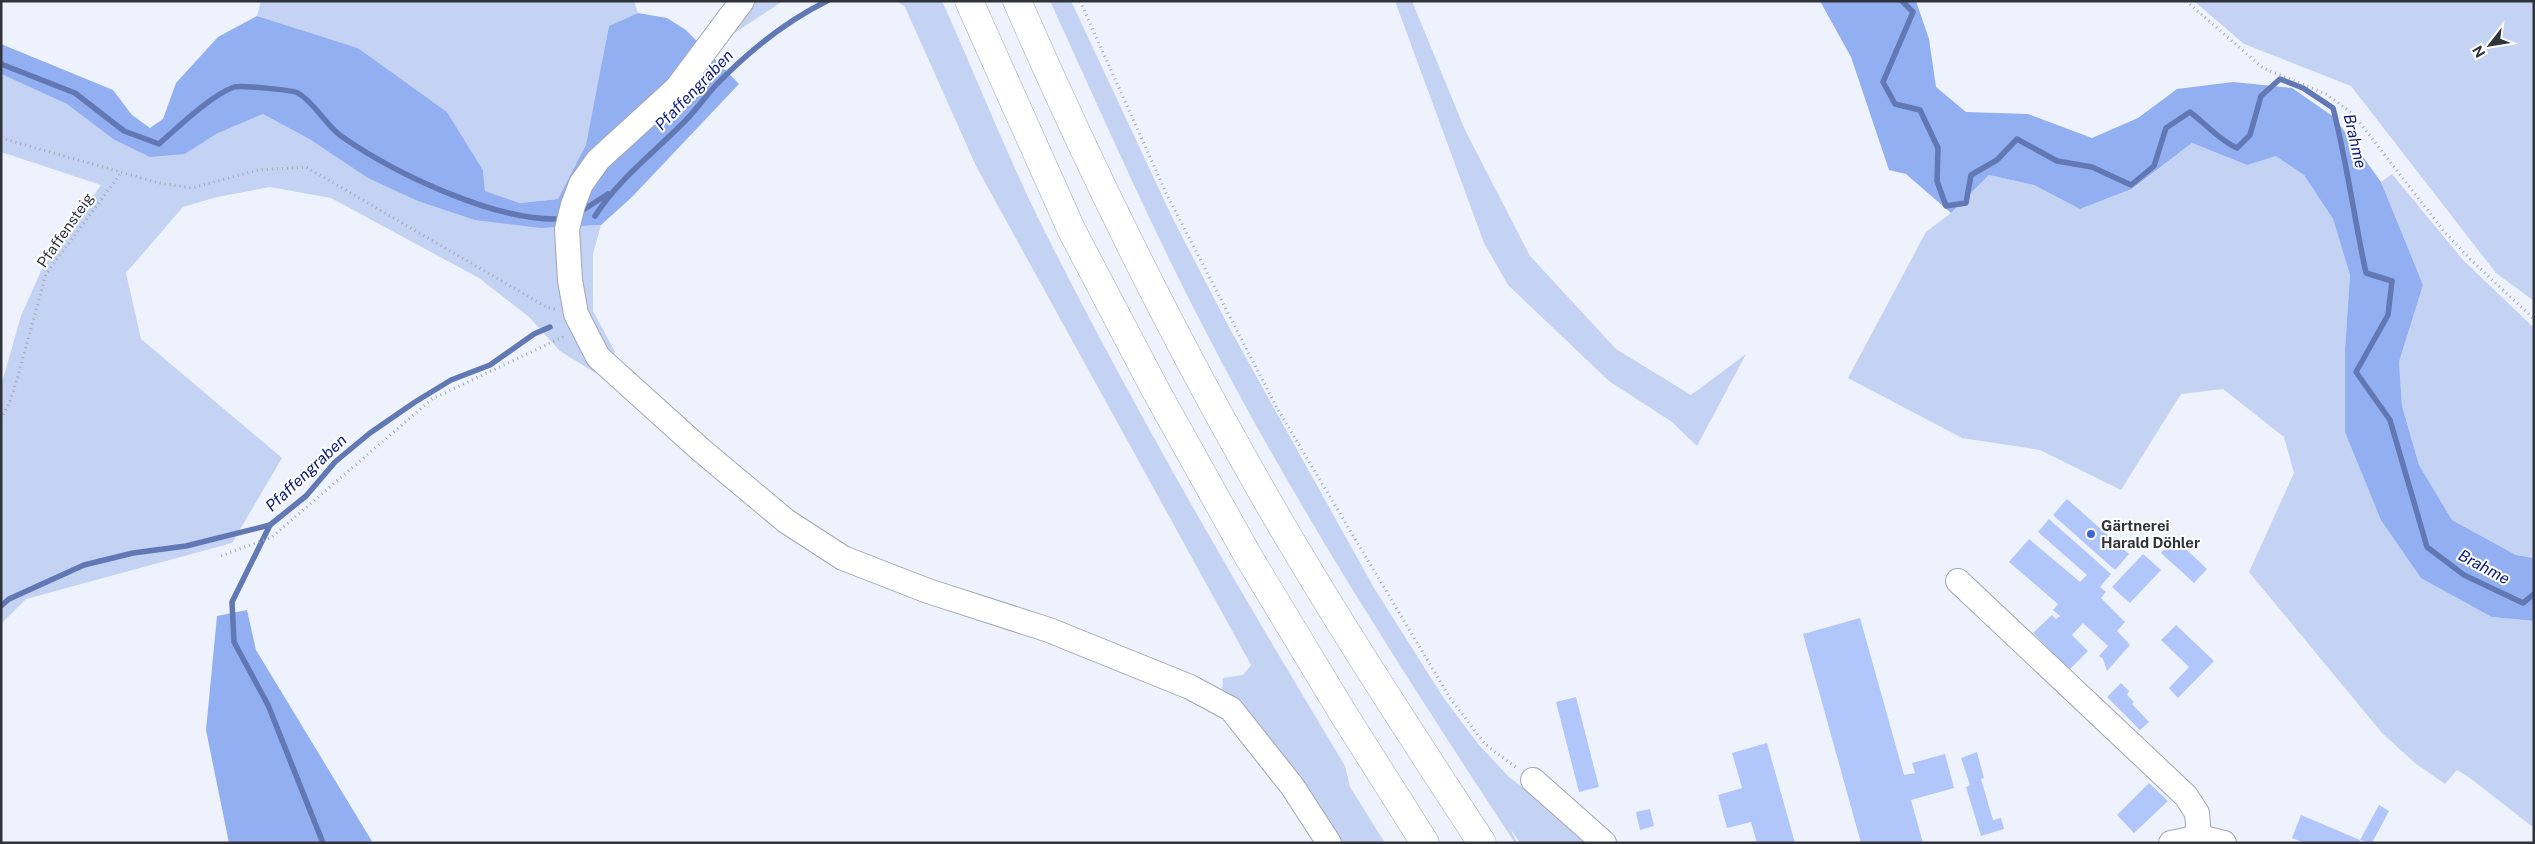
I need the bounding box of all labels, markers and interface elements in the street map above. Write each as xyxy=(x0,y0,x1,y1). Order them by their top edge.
north arrow xyxy=(2465,20,2515,70)
text: N xyxy=(2469,43,2489,61)
water label: Pfaffengraben xyxy=(651,46,737,134)
water label: Brahme xyxy=(2339,112,2371,170)
street label: Pfaffensteig xyxy=(33,190,97,270)
water label: Pfaffengraben xyxy=(261,430,351,515)
place label: Gärtnerei Harald Döhler xyxy=(2101,517,2200,551)
marker: Gärtnerei Harald Döhler xyxy=(2085,528,2097,540)
water label: Brahme xyxy=(2455,546,2513,589)

